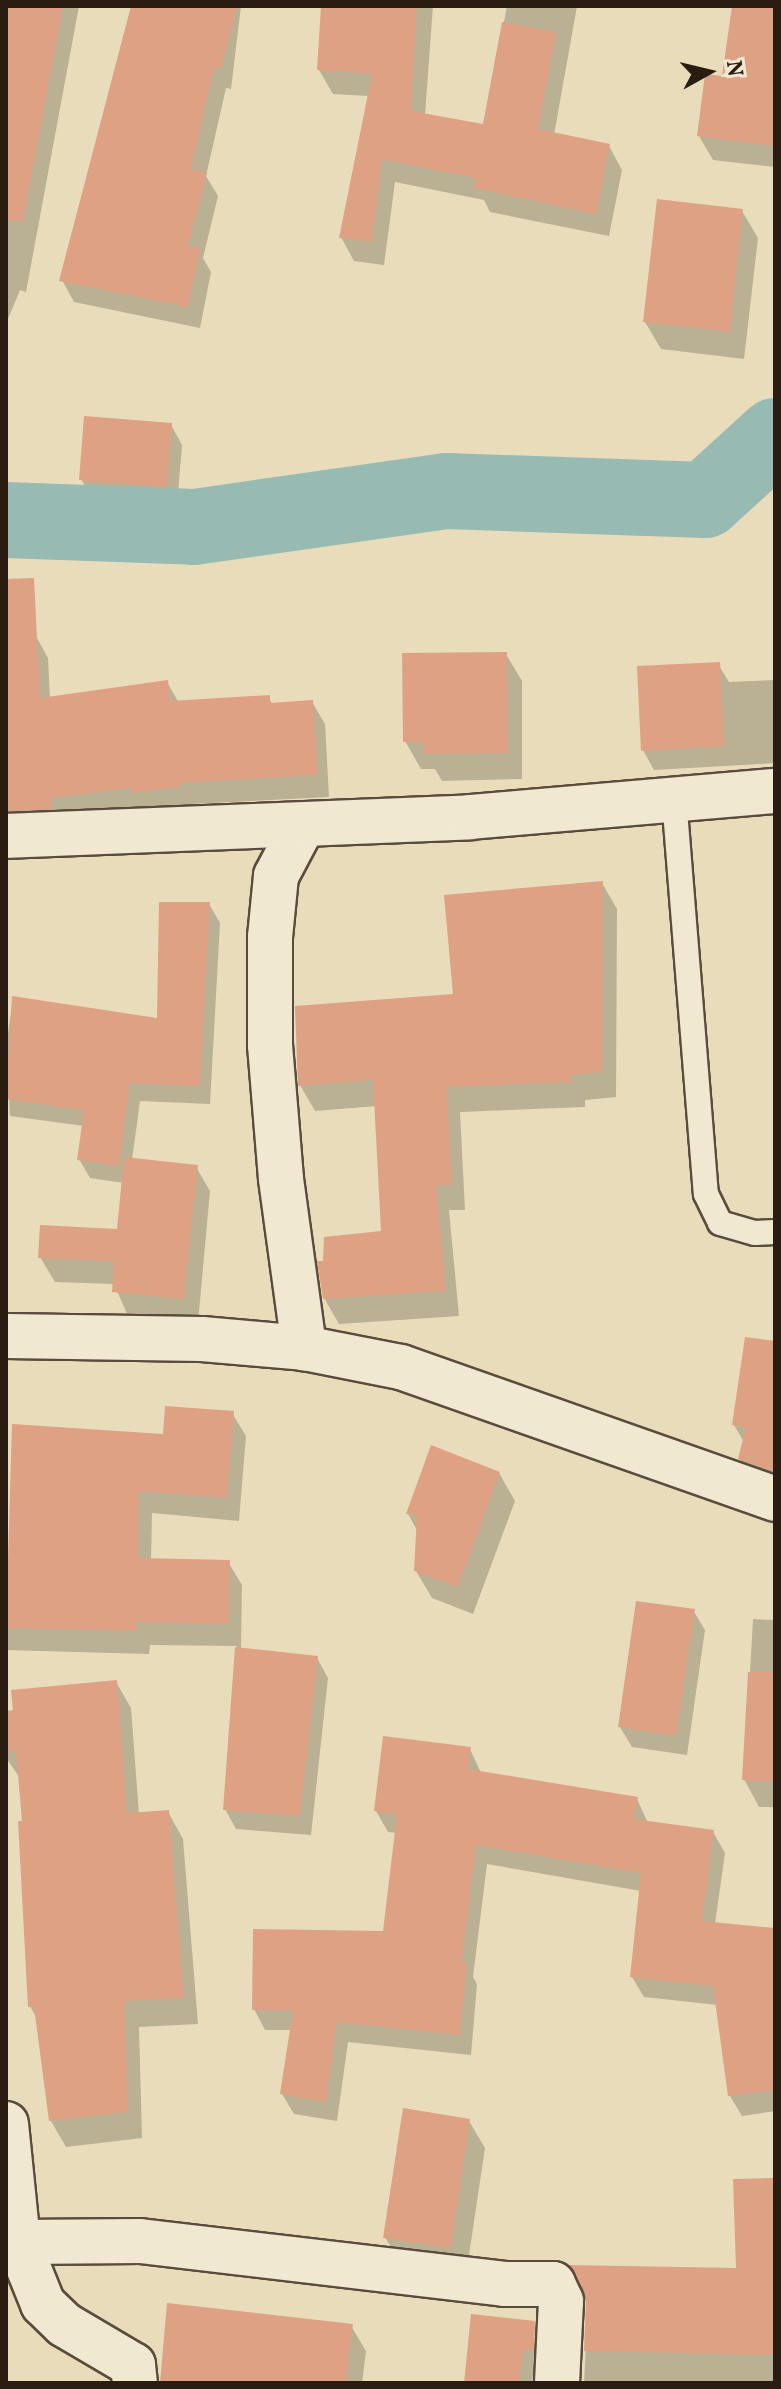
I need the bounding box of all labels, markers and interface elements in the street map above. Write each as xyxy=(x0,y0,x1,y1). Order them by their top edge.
north arrow xyxy=(669,32,749,112)
text: N xyxy=(717,59,750,79)

